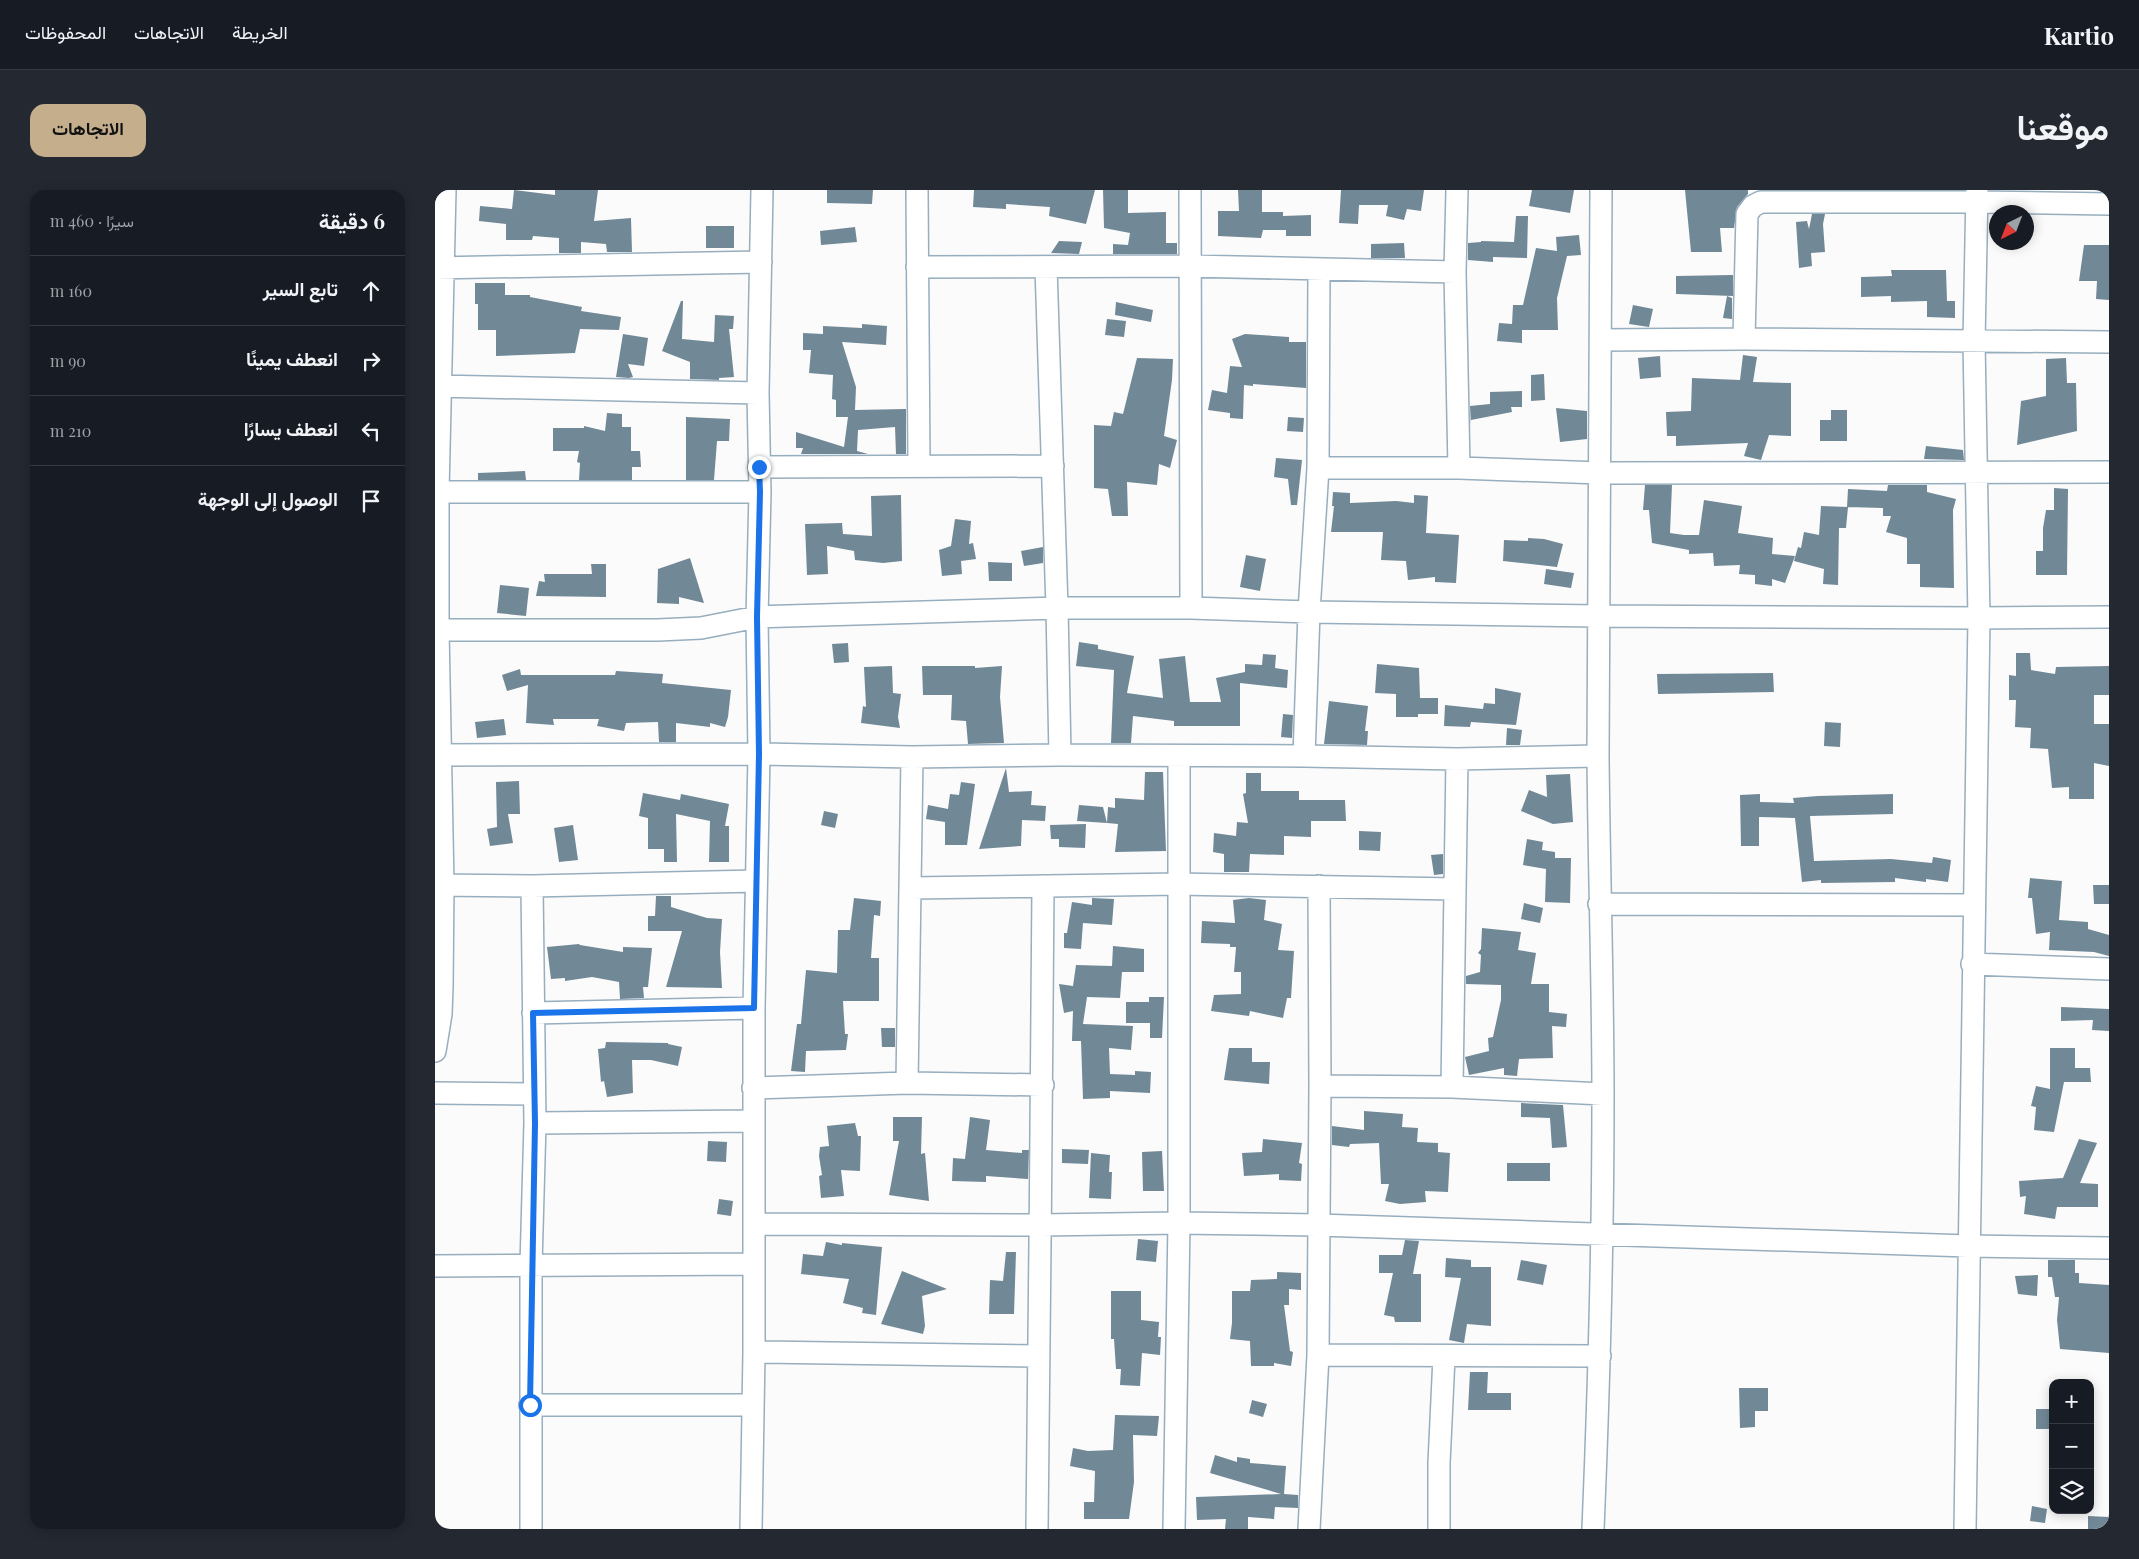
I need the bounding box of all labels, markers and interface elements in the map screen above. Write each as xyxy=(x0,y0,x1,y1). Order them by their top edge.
text: Kartio xyxy=(2044,19,2114,51)
text: المحفوظات xyxy=(25,20,106,44)
text: الاتجاهات xyxy=(134,20,204,44)
text: الخريطة xyxy=(232,20,288,44)
text: موقعنا xyxy=(2016,102,2109,149)
button: الاتجاهات xyxy=(30,104,146,157)
north arrow xyxy=(1989,205,2034,250)
text: 6 دقيقة xyxy=(319,206,385,234)
text: سيرًا · 460 m xyxy=(50,210,134,231)
text: تابع السير xyxy=(263,275,338,301)
icon: ahead xyxy=(357,277,385,305)
text: 160 m xyxy=(50,280,92,301)
text: انعطف يمينًا xyxy=(246,345,338,371)
icon: right xyxy=(357,347,385,375)
text: 90 m xyxy=(50,350,86,371)
text: انعطف يسارًا xyxy=(244,415,338,441)
icon: left xyxy=(357,417,385,445)
text: 210 m xyxy=(50,420,91,441)
route end xyxy=(748,456,771,479)
text: الوصول إلى الوجهة xyxy=(198,485,338,511)
icon: arrive xyxy=(357,487,385,515)
map controls xyxy=(2049,1379,2094,1514)
button: + xyxy=(2049,1379,2094,1424)
route start xyxy=(519,1394,542,1417)
button: − xyxy=(2049,1424,2094,1469)
button: layers xyxy=(2049,1469,2094,1514)

